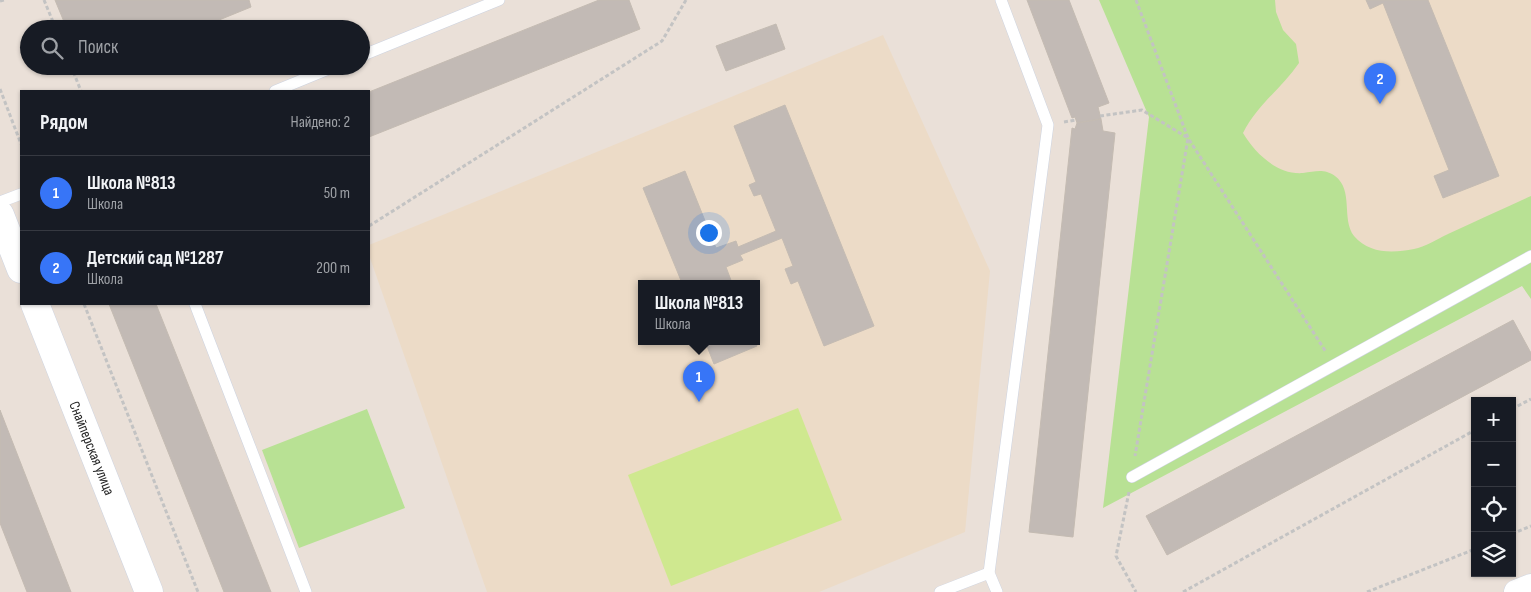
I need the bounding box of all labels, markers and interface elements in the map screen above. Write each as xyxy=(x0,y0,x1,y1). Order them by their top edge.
search box xyxy=(20,20,370,75)
icon: search xyxy=(38,34,66,62)
text: Поиск xyxy=(78,36,118,59)
pin: 2 xyxy=(1364,63,1396,104)
text: Рядом xyxy=(40,110,88,135)
text: Найдено: 2 xyxy=(291,113,350,132)
text: Школа №813 xyxy=(87,172,176,195)
text: 1 xyxy=(53,184,59,203)
text: 50 m xyxy=(324,184,350,203)
text: Школа xyxy=(87,195,123,214)
your location xyxy=(696,220,722,246)
text: Детский сад №1287 xyxy=(87,247,223,270)
text: 2 xyxy=(52,259,60,278)
text: 200 m xyxy=(316,259,350,278)
text: Школа xyxy=(87,270,123,289)
popup xyxy=(638,280,760,345)
text: Школа №813 xyxy=(655,292,743,315)
text: Школа xyxy=(655,315,691,334)
pin: 1 xyxy=(683,361,715,402)
map controls xyxy=(1471,397,1516,577)
button: + xyxy=(1471,397,1516,442)
street label: Снайперская улица xyxy=(64,399,119,498)
button: − xyxy=(1471,442,1516,487)
button: locate xyxy=(1471,487,1516,532)
button: layers xyxy=(1471,532,1516,577)

